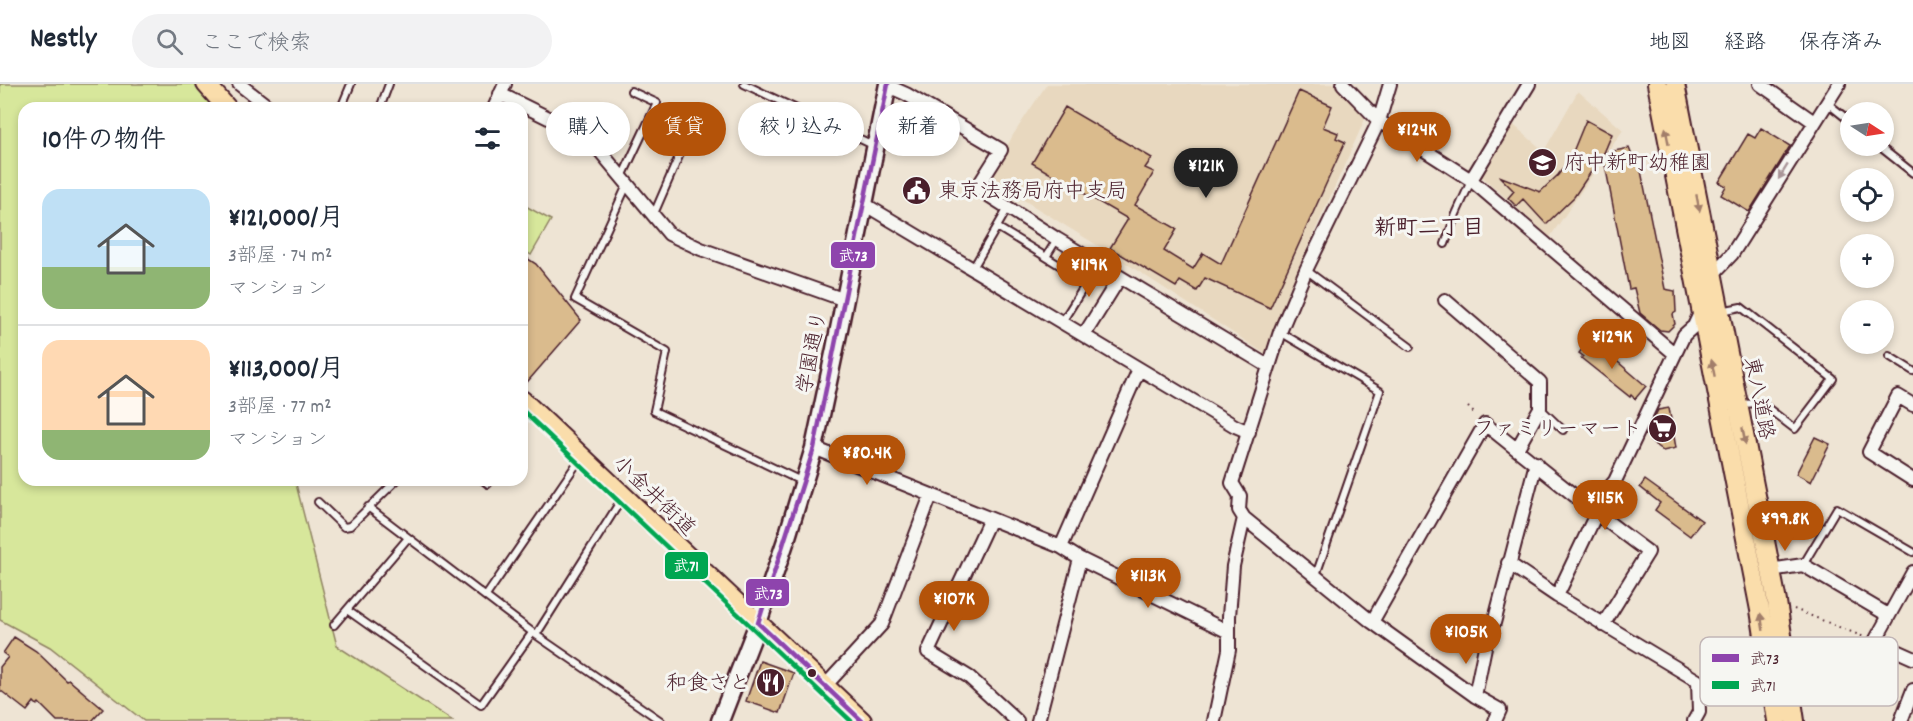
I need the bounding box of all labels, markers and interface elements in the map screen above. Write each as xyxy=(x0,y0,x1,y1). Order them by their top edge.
search box xyxy=(132,14,552,68)
text: Nestly xyxy=(30,21,96,61)
icon: search xyxy=(153,25,186,58)
text: ここで検索 xyxy=(201,29,311,60)
text: 地図 xyxy=(1649,29,1691,59)
text: 経路 xyxy=(1724,29,1766,59)
text: 保存済み xyxy=(1799,29,1883,59)
chip: 購入 xyxy=(546,102,630,156)
chip: 賃貸 xyxy=(642,102,726,156)
chip: 絞り込み xyxy=(738,102,864,156)
chip: 新着 xyxy=(876,102,960,156)
north arrow xyxy=(1840,102,1894,156)
map controls xyxy=(1840,102,1894,354)
pin: ¥124K xyxy=(1375,112,1459,163)
text: ¥124K xyxy=(1397,117,1437,145)
icon: filters xyxy=(471,122,504,155)
text: 10件の物件 xyxy=(42,123,166,160)
one-way arrow xyxy=(1662,126,1671,145)
school or university icon: 府中新町幼稚園 xyxy=(1527,146,1559,178)
pin: ¥121K xyxy=(1164,148,1248,199)
place label: 府中新町幼稚園 xyxy=(1564,150,1711,180)
text: ¥121K xyxy=(1188,153,1224,181)
one-way arrow xyxy=(1778,164,1789,180)
button: locate xyxy=(1840,168,1894,222)
public building icon: 東京法務局府中支局 xyxy=(901,174,933,206)
place label: 東京法務局府中支局 xyxy=(938,178,1127,208)
one-way arrow xyxy=(1694,194,1704,212)
text: ¥121,000/月 xyxy=(228,201,344,238)
icon: home xyxy=(90,213,162,285)
district label: 新町二丁目 xyxy=(1374,214,1484,245)
button: + xyxy=(1840,234,1894,288)
line badge: 武73 xyxy=(830,241,876,269)
text: 3部屋 · 74 m² xyxy=(228,243,332,271)
text: 武73 xyxy=(838,246,868,269)
pin: ¥119K xyxy=(1047,247,1131,298)
text: ¥119K xyxy=(1071,252,1107,280)
text: マンション xyxy=(228,276,327,304)
button: − xyxy=(1840,300,1894,354)
street label: 学園通り xyxy=(791,308,837,397)
pin: ¥129K xyxy=(1570,319,1654,370)
text: ¥129K xyxy=(1591,324,1633,352)
text: ¥113,000/月 xyxy=(228,352,344,389)
street label: 東八道路 xyxy=(1734,354,1780,443)
one-way arrow xyxy=(1708,359,1717,378)
icon: home xyxy=(90,364,162,436)
text: 3部屋 · 77 m² xyxy=(228,394,332,422)
supermarket icon: ファミリーマート xyxy=(1647,412,1679,444)
place label: ファミリーマート xyxy=(1474,416,1642,446)
one-way arrow xyxy=(1740,426,1749,445)
text: マンション xyxy=(228,427,327,455)
pin: ¥80.4K xyxy=(818,435,916,486)
text: ¥80.4K xyxy=(842,440,892,468)
street label: 小金井街道 xyxy=(605,450,701,544)
pin: ¥115K xyxy=(1563,480,1647,531)
text: ¥115K xyxy=(1587,485,1623,513)
pin: ¥99.8K xyxy=(1736,501,1834,552)
text: ¥99.8K xyxy=(1761,506,1809,534)
line badge: 武71 xyxy=(664,551,709,580)
text: 武71 xyxy=(673,556,699,579)
pin: ¥113K xyxy=(1106,558,1190,609)
text: ¥113K xyxy=(1130,563,1166,591)
line badge: 武73 xyxy=(745,578,790,607)
pin: ¥107K xyxy=(912,581,996,632)
text: 武73 xyxy=(753,584,783,607)
text: ¥107K xyxy=(933,586,975,614)
one-way arrow xyxy=(1757,612,1766,631)
pin: ¥105K xyxy=(1424,614,1508,665)
text: ¥105K xyxy=(1444,619,1488,647)
legend xyxy=(1700,637,1898,706)
text: 武73 xyxy=(1750,649,1779,672)
restaurant icon: 和食さと xyxy=(755,666,787,698)
unlabelled marker xyxy=(806,667,818,679)
place label: 和食さと xyxy=(666,670,750,700)
text: 武71 xyxy=(1750,676,1776,699)

